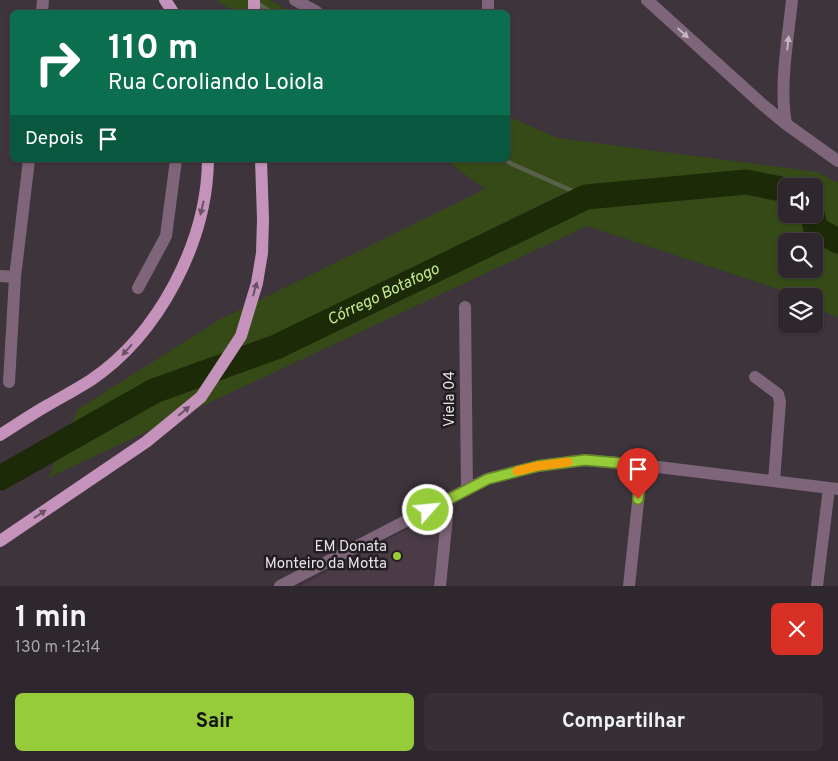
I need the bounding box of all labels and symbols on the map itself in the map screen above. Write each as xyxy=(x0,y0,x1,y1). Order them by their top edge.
one-way arrow xyxy=(677,27,689,39)
one-way arrow xyxy=(784,35,792,51)
one-way arrow xyxy=(198,201,206,216)
water label: Córrego Botafogo xyxy=(324,259,443,331)
one-way arrow xyxy=(252,282,260,297)
one-way arrow xyxy=(121,343,133,355)
street label: Viela 04 xyxy=(441,371,460,427)
one-way arrow xyxy=(178,406,190,417)
pin xyxy=(617,448,659,499)
position arrow xyxy=(401,483,453,535)
one-way arrow xyxy=(34,509,47,519)
place label: EM Donata Monteiro da Motta xyxy=(265,538,387,574)
marker: EM Donata Monteiro da Motta xyxy=(391,550,403,562)

